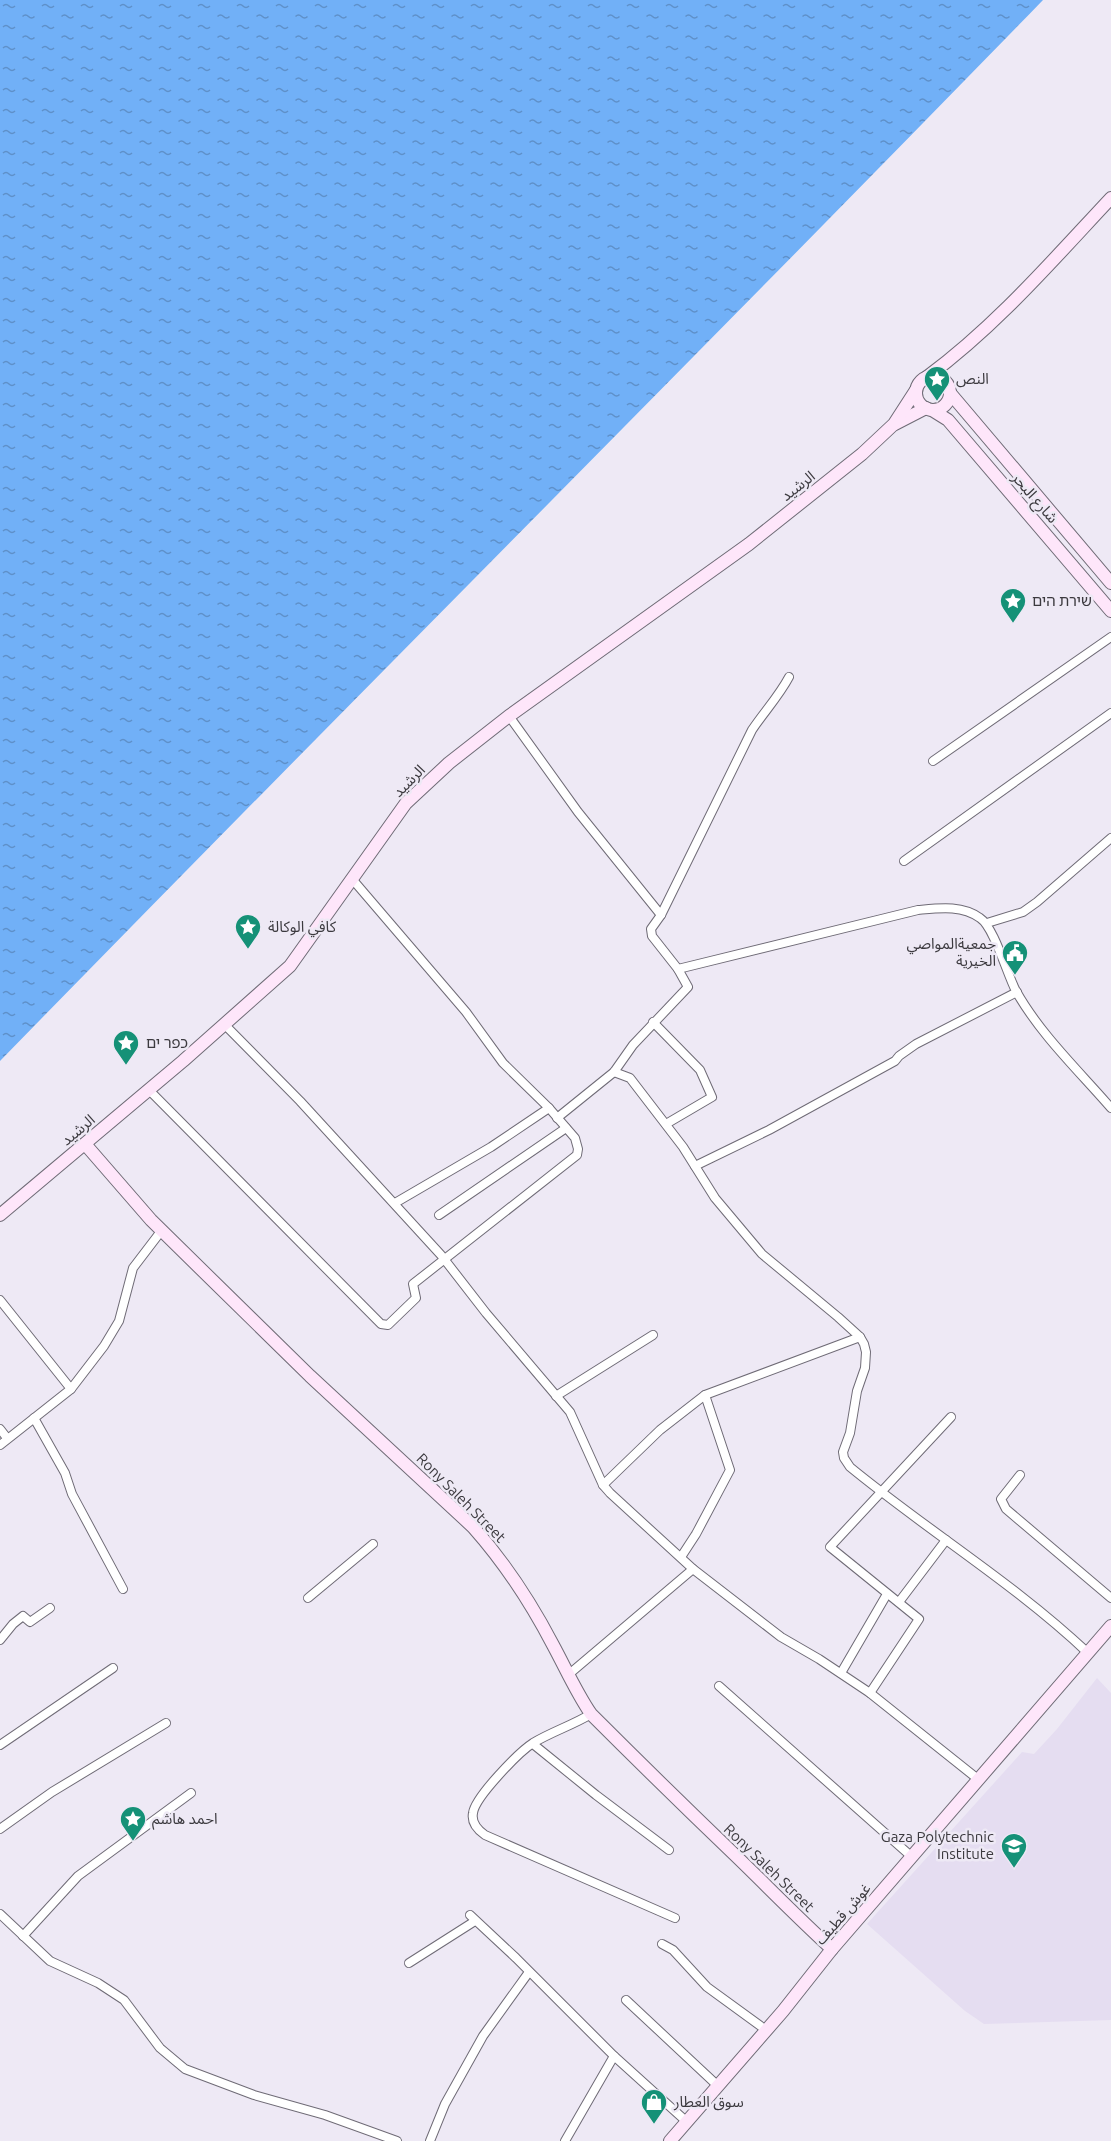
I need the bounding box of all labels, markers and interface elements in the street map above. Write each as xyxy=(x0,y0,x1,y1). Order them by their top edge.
place icon: النص xyxy=(922,364,952,402)
place label: النص xyxy=(956,370,989,388)
street label: الرشيد xyxy=(777,467,819,505)
street label: شارع البحر xyxy=(1005,468,1062,529)
place icon: שירת הים xyxy=(998,586,1028,624)
place label: שירת הים xyxy=(1032,592,1092,609)
street label: الرشيد xyxy=(389,761,429,801)
place icon: كافي الوكالة xyxy=(233,912,263,950)
place label: كافي الوكالة xyxy=(268,918,337,938)
place label: جمعيةالمواصي الخيرية xyxy=(906,935,996,970)
public building icon: جمعيةالمواصي الخيرية xyxy=(1000,938,1030,976)
place icon: כפר ים xyxy=(111,1028,141,1066)
place label: כפר ים xyxy=(146,1034,188,1051)
street label: الرشيد xyxy=(58,1111,98,1149)
street label: Rony Saleh Street xyxy=(413,1450,509,1546)
place icon: احمد هاشم xyxy=(118,1804,148,1842)
place label: احمد هاشم xyxy=(152,1810,218,1830)
street label: Rony Saleh Street xyxy=(721,1820,818,1915)
place label: Gaza Polytechnic Institute xyxy=(881,1828,994,1862)
school or university icon: Gaza Polytechnic Institute xyxy=(999,1831,1029,1869)
street label: غوش قطيف xyxy=(811,1879,875,1948)
shop icon: سوق العطار xyxy=(639,2087,669,2125)
place label: سوق العطار xyxy=(673,2093,744,2111)

